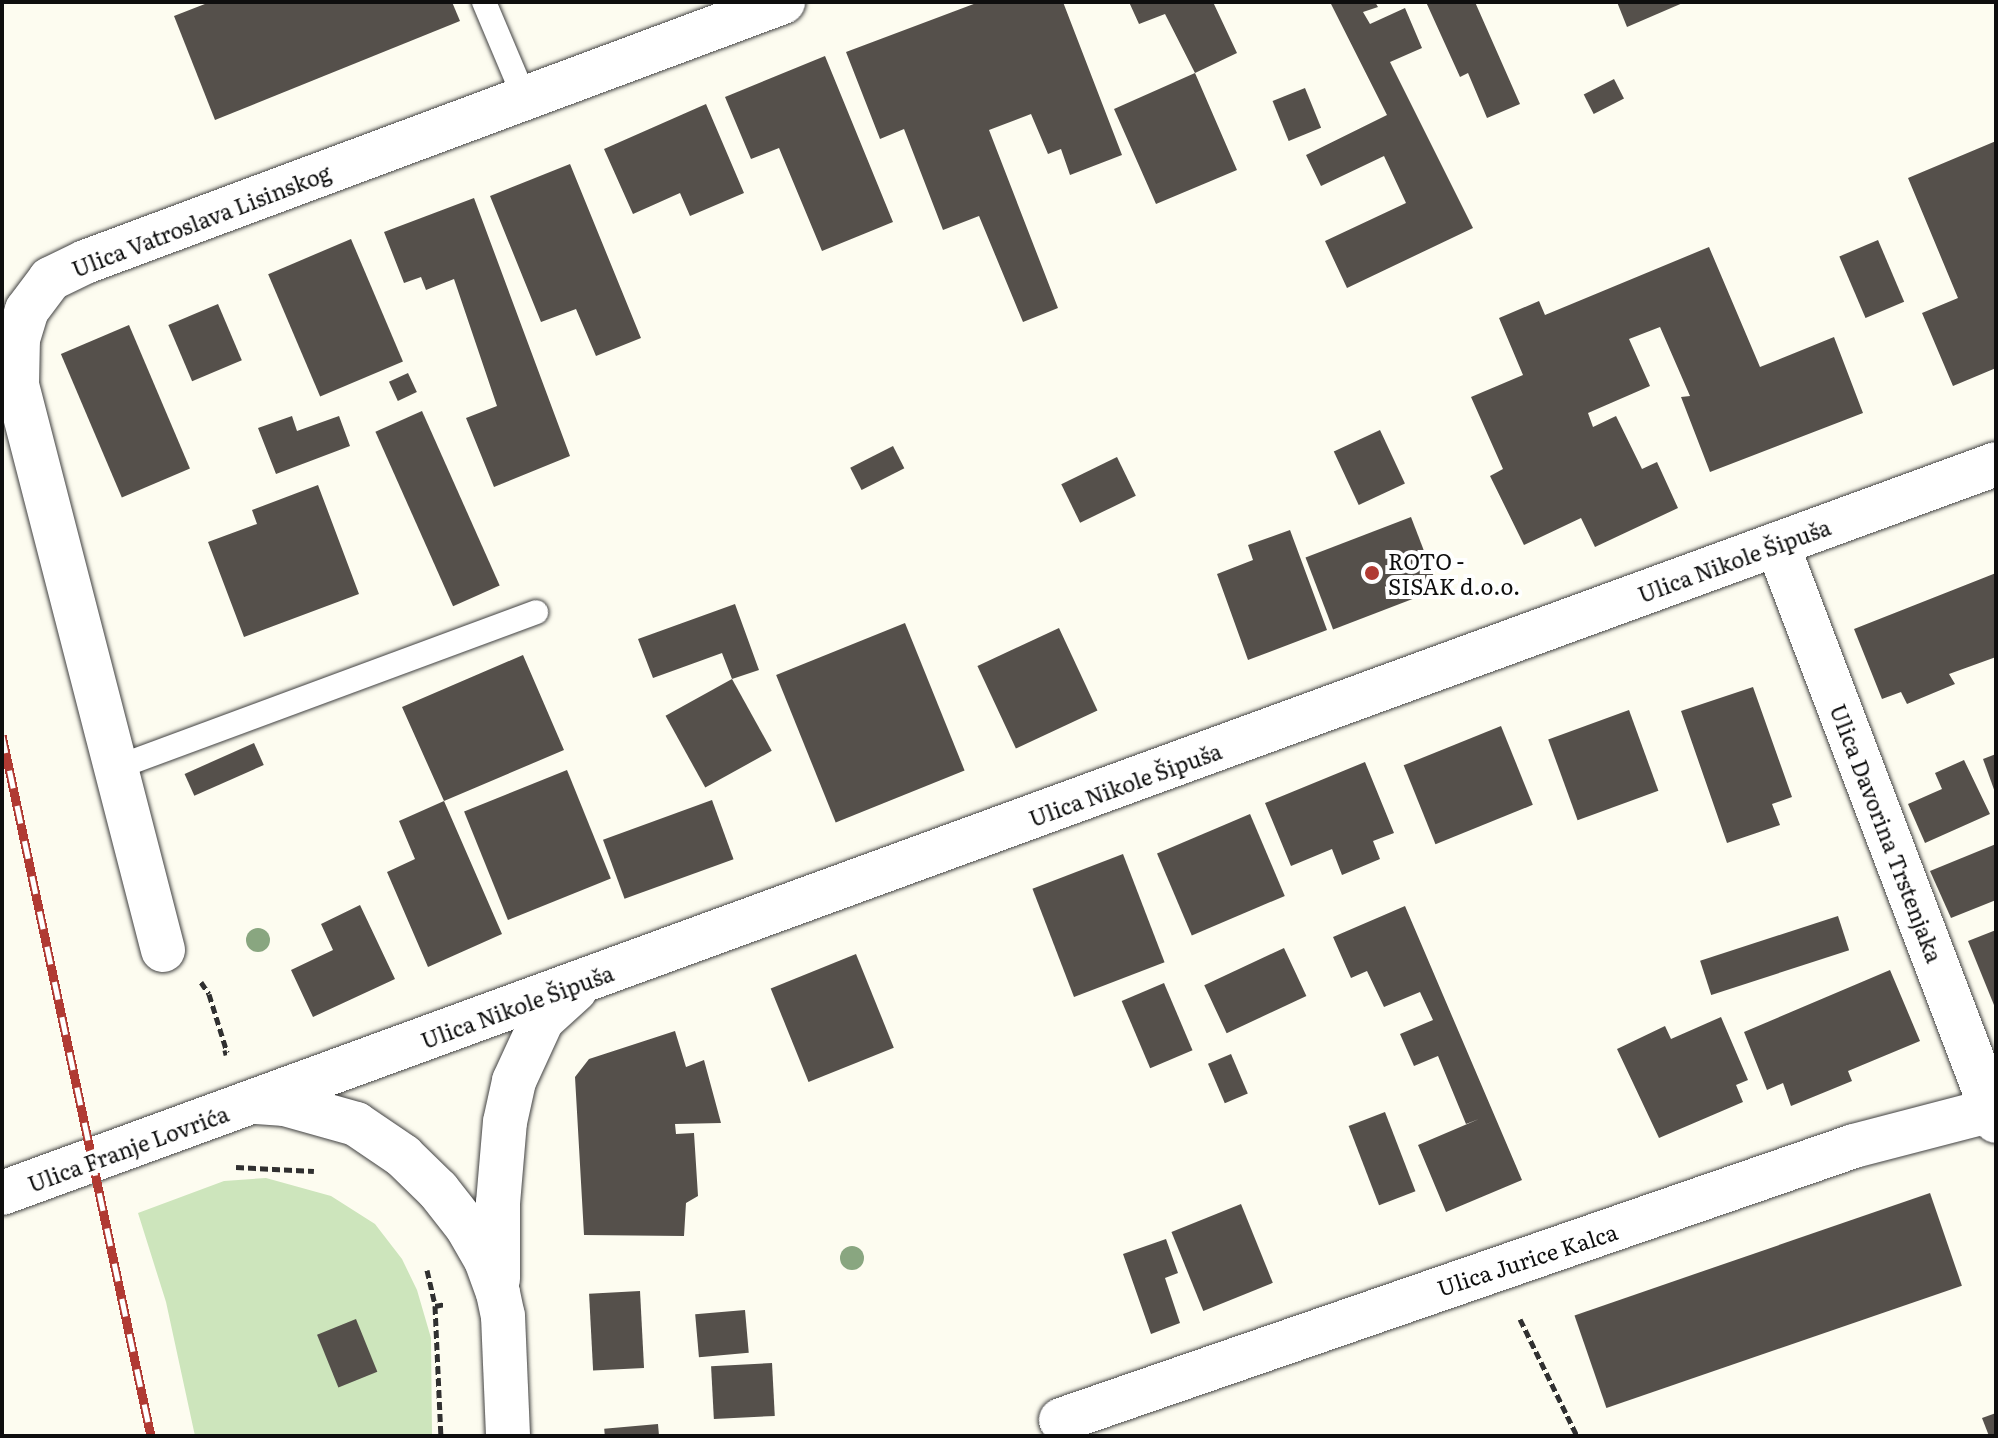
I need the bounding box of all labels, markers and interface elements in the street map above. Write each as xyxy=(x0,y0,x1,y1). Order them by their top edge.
street label: Ulica Vatroslava Lisinskog xyxy=(68,158,334,282)
street label: Ulica Nikole Šipuša xyxy=(1634,513,1834,607)
place label: ROTO - SISAK d.o.o. xyxy=(1388,547,1520,598)
marker: ROTO - SISAK d.o.o. xyxy=(1363,564,1381,582)
street label: Ulica Davorina Trstenjaka xyxy=(1825,700,1949,966)
street label: Ulica Nikole Šipuša xyxy=(1025,737,1225,831)
street label: Ulica Nikole Šipuša xyxy=(417,959,617,1053)
street label: Ulica Franje Lovrića xyxy=(24,1099,232,1197)
street label: Ulica Jurice Kalca xyxy=(1434,1217,1620,1301)

